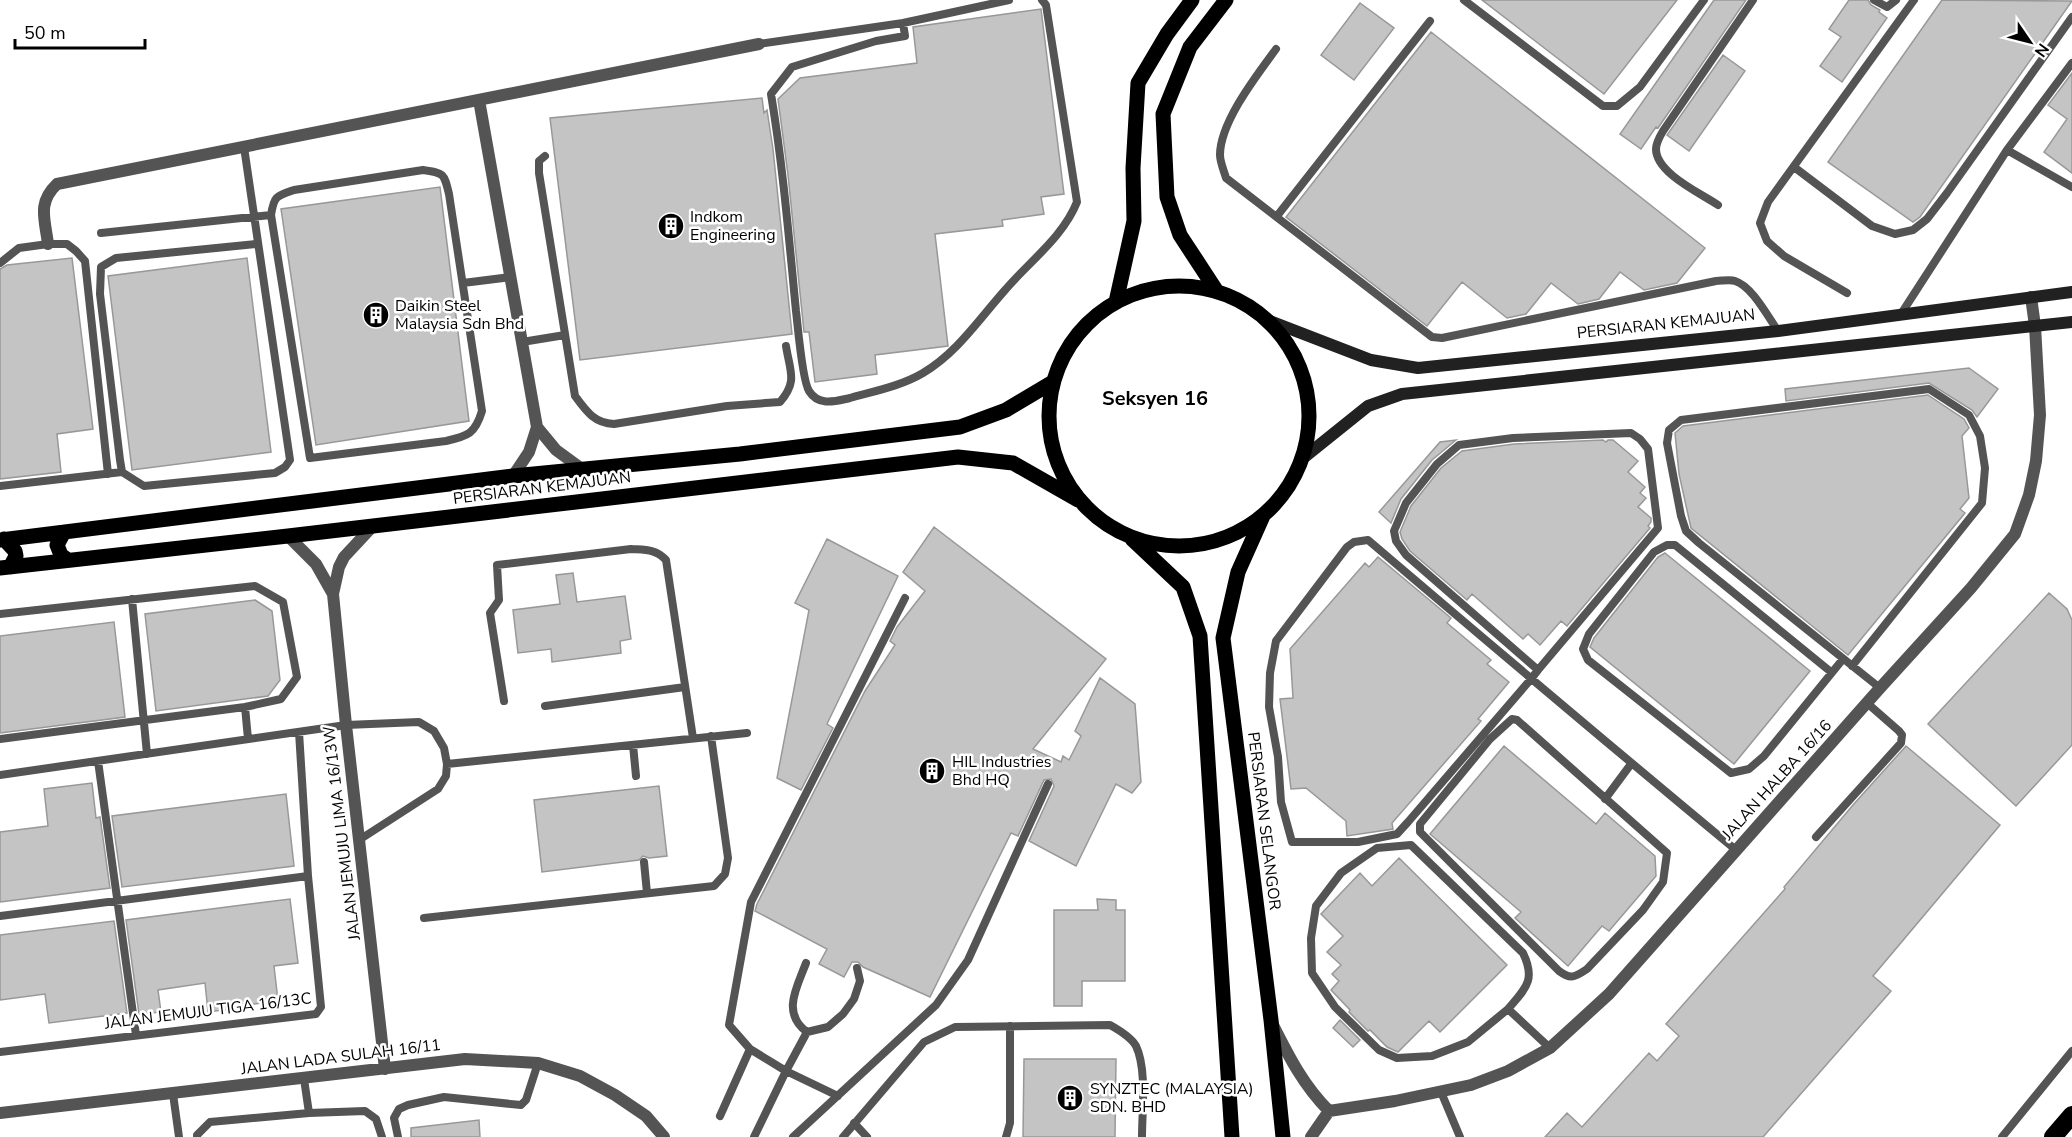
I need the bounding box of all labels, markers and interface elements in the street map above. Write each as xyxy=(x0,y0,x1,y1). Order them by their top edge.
scale bar xyxy=(15,12,146,50)
north arrow xyxy=(2000,12,2060,72)
text: 50 m xyxy=(24,21,66,45)
text: N xyxy=(2029,39,2054,61)
place label: Indkom Engineering xyxy=(690,206,776,246)
building icon: Indkom Engineering xyxy=(656,211,686,241)
place label: Daikin Steel Malaysia Sdn Bhd xyxy=(395,295,524,335)
building icon: Daikin Steel Malaysia Sdn Bhd xyxy=(361,300,391,330)
street label: PERSIARAN KEMAJUAN xyxy=(1576,304,1756,344)
district label: Seksyen 16 xyxy=(1102,385,1208,412)
street label: PERSIARAN KEMAJUAN xyxy=(452,466,632,510)
street label: JALAN HALBA 16/16 xyxy=(1716,715,1837,846)
street label: JALAN JEMUJU LIMA 16/13W xyxy=(318,724,366,943)
street label: PERSIARAN SELANGOR xyxy=(1242,731,1286,912)
place label: HIL Industries Bhd HQ xyxy=(952,751,1051,791)
building icon: HIL Industries Bhd HQ xyxy=(917,756,947,786)
street label: JALAN JEMUJU TIGA 16/13C xyxy=(102,987,313,1035)
street label: JALAN LADA SULAH 16/11 xyxy=(239,1034,442,1080)
place label: SYNZTEC (MALAYSIA) SDN. BHD xyxy=(1090,1078,1254,1118)
building icon: SYNZTEC (MALAYSIA) SDN. BHD xyxy=(1055,1083,1085,1113)

